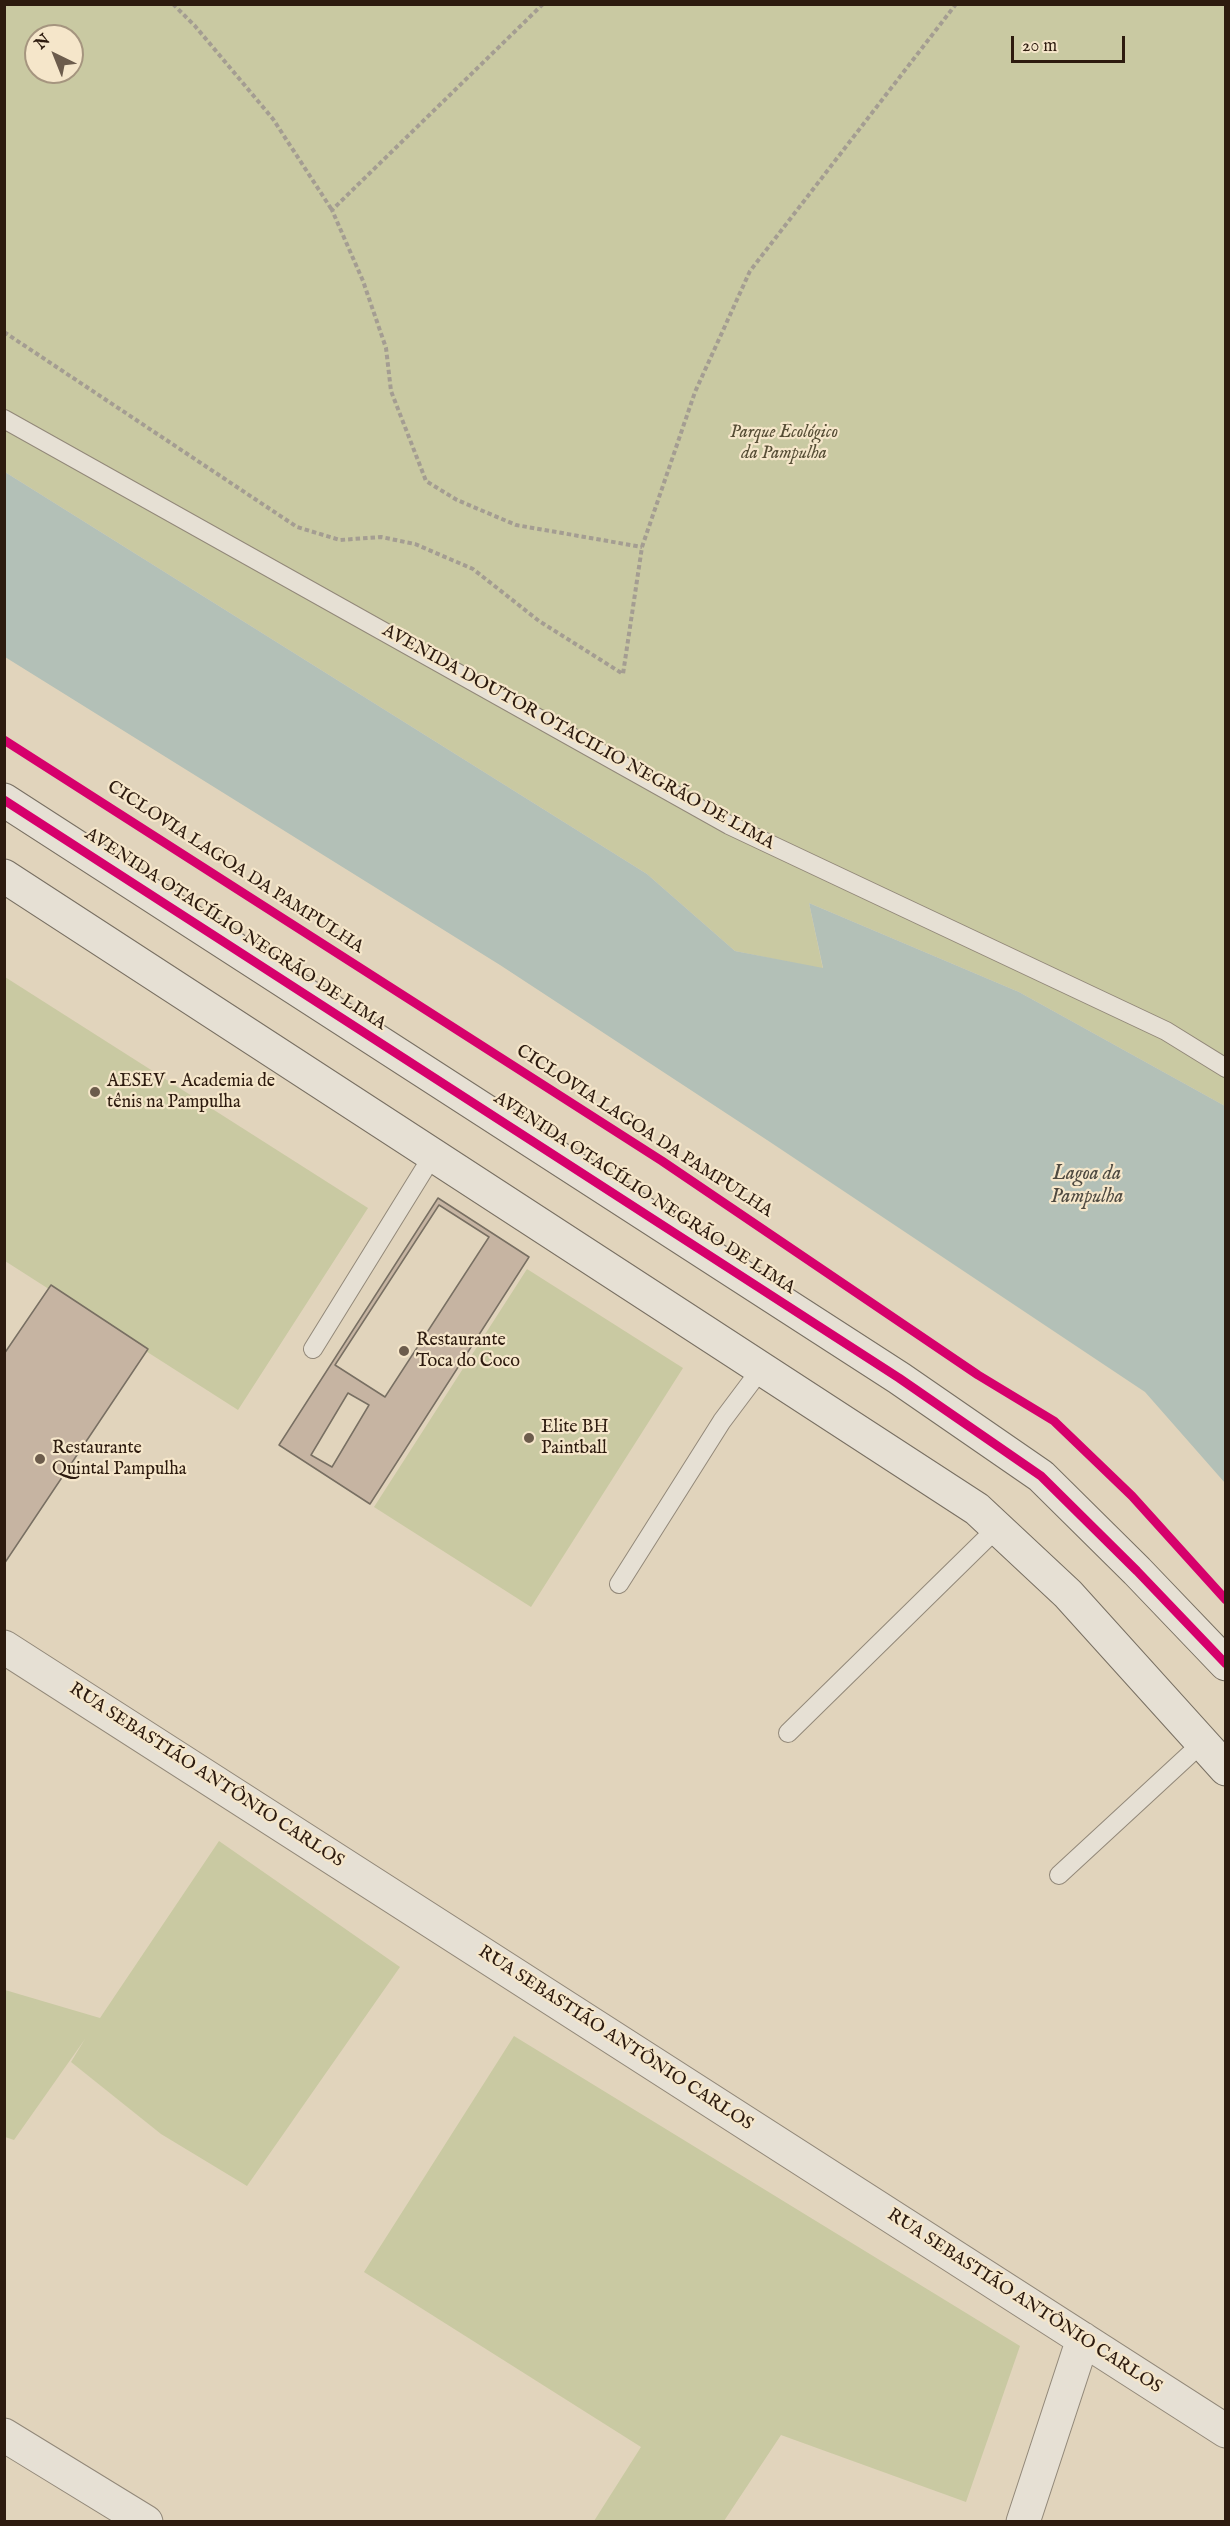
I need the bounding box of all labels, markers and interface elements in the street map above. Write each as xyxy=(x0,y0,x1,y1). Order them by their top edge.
north arrow xyxy=(24,24,84,84)
scale bar xyxy=(1014,24,1128,62)
text: N xyxy=(31,30,55,54)
text: 20 m xyxy=(1022,35,1057,58)
park label: Parque Ecológico da Pampulha xyxy=(730,422,838,464)
street label: AVENIDA DOUTOR OTACILIO NEGRÃO DE LIMA xyxy=(378,621,778,855)
street label: CICLOVIA LAGOA DA PAMPULHA xyxy=(103,777,367,959)
street label: AVENIDA OTACÍLIO NEGRÃO DE LIMA xyxy=(80,824,390,1036)
street label: CICLOVIA LAGOA DA PAMPULHA xyxy=(512,1041,776,1223)
place label: AESEV - Academia de tênis na Pampulha xyxy=(107,1071,275,1114)
marker: AESEV - Academia de tênis na Pampulha xyxy=(88,1085,102,1099)
street label: AVENIDA OTACÍLIO NEGRÃO DE LIMA xyxy=(489,1088,799,1300)
water label: Lagoa da Pampulha xyxy=(1051,1163,1123,1210)
place label: Restaurante Toca do Coco xyxy=(416,1330,520,1372)
marker: Restaurante Toca do Coco xyxy=(397,1344,411,1358)
place label: Elite BH Paintball xyxy=(541,1417,609,1460)
marker: Elite BH Paintball xyxy=(522,1431,536,1445)
place label: Restaurante Quintal Pampulha xyxy=(52,1438,187,1480)
marker: Restaurante Quintal Pampulha xyxy=(33,1452,47,1466)
street label: RUA SEBASTIÃO ANTÔNIO CARLOS xyxy=(65,1679,347,1873)
street label: RUA SEBASTIÃO ANTÔNIO CARLOS xyxy=(474,1942,756,2136)
street label: RUA SEBASTIÃO ANTÔNIO CARLOS xyxy=(883,2205,1165,2399)

